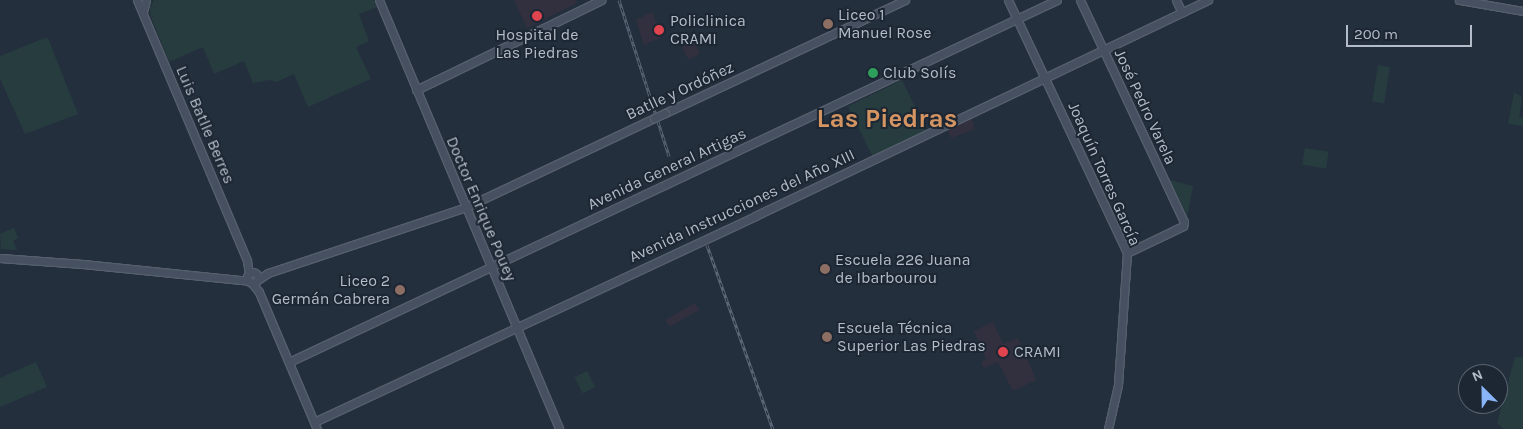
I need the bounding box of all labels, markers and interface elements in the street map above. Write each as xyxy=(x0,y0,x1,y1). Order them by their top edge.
place label: Liceo 1 Manuel Rose xyxy=(838,5,931,43)
marker: Hospital de Las Piedras xyxy=(530,9,544,23)
place label: Policlinica CRAMI xyxy=(670,11,746,49)
scale bar xyxy=(1348,15,1474,47)
marker: Liceo 1 Manuel Rose xyxy=(822,18,834,30)
marker: Policlinica CRAMI xyxy=(652,23,666,37)
place label: Hospital de Las Piedras xyxy=(496,25,578,63)
text: 200 m xyxy=(1354,25,1398,43)
street label: José Pedro Varela xyxy=(1110,46,1180,168)
street label: Batlle y Ordóñez xyxy=(623,58,737,124)
street label: Luis Batlle Berres xyxy=(172,63,238,187)
place label: Club Solís xyxy=(883,63,956,83)
marker: Club Solís xyxy=(867,67,879,79)
street label: Joaquín Torres García xyxy=(1064,99,1144,249)
district label: Las Piedras xyxy=(817,103,957,135)
street label: Avenida General Artigas xyxy=(585,124,749,214)
street label: Doctor Enrique Pouey xyxy=(442,134,520,284)
street label: Avenida Instrucciones del Año XIII xyxy=(626,145,858,267)
place label: Escuela 226 Juana de Ibarbourou xyxy=(835,250,971,288)
marker: Escuela 226 Juana de Ibarbourou xyxy=(819,263,831,275)
place label: Liceo 2 Germán Cabrera xyxy=(272,271,390,309)
marker: Liceo 2 Germán Cabrera xyxy=(394,284,406,296)
place label: Escuela Técnica Superior Las Piedras xyxy=(837,318,986,356)
marker: Escuela Técnica Superior Las Piedras xyxy=(821,331,833,343)
place label: CRAMI xyxy=(1014,342,1061,362)
marker: CRAMI xyxy=(996,345,1010,359)
north arrow xyxy=(1458,364,1508,414)
text: N xyxy=(1469,366,1485,385)

